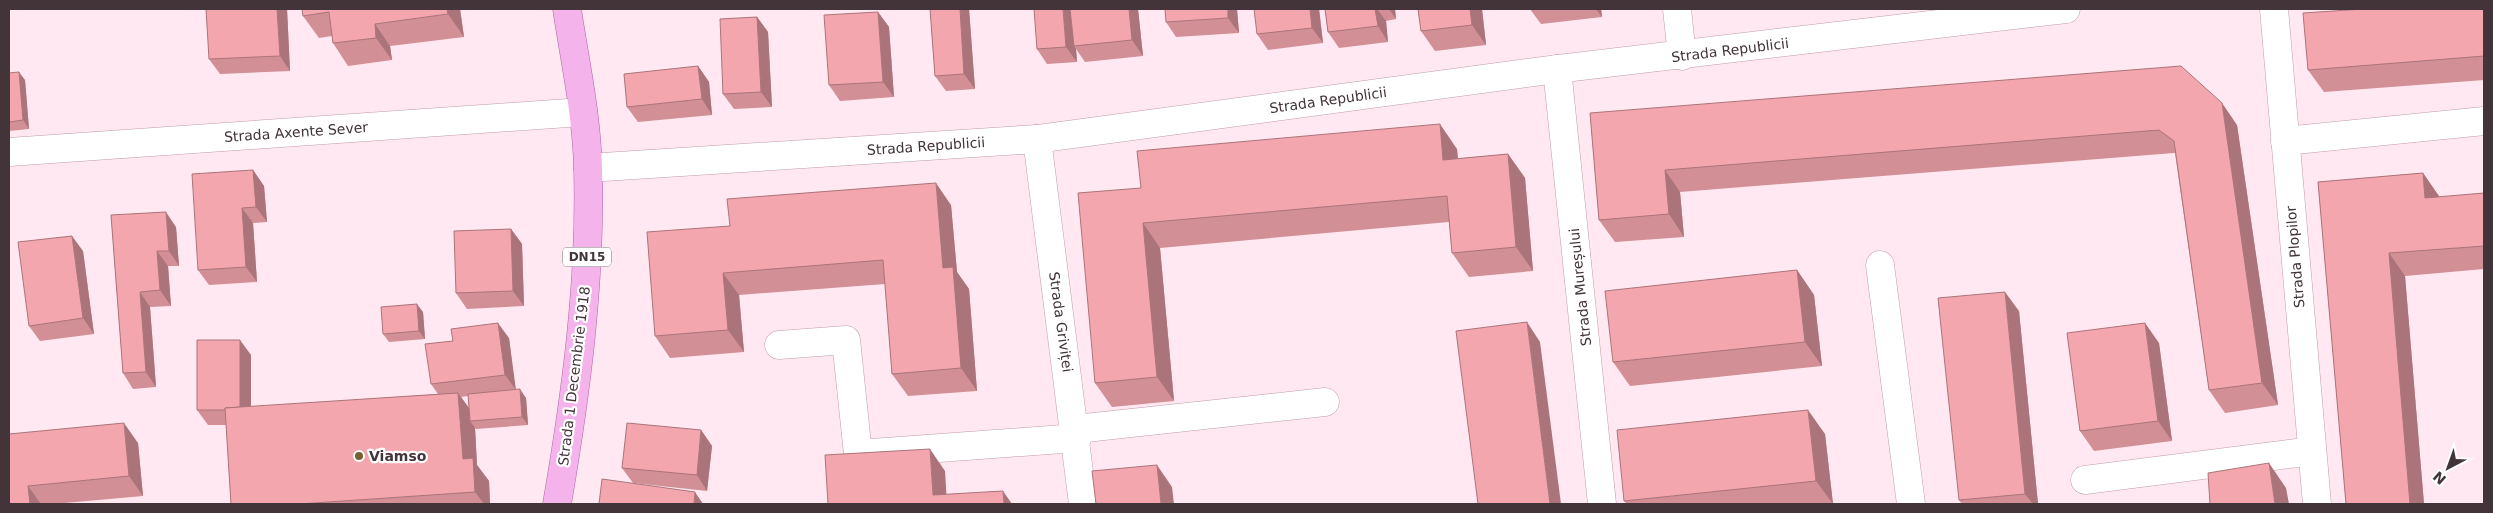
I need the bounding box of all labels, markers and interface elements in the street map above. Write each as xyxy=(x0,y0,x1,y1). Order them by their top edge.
street label: Strada Republicii xyxy=(1670,35,1790,65)
street label: Strada Republicii xyxy=(1268,84,1388,116)
street label: Strada Axente Sever xyxy=(223,119,369,145)
street label: Strada Republicii xyxy=(866,134,986,158)
street label: Strada Plopilor xyxy=(2283,205,2307,309)
street label: Strada Mureșului xyxy=(1566,227,1595,347)
road number: DN15 xyxy=(563,248,611,266)
street label: Strada Griviței xyxy=(1045,271,1076,373)
street label: Strada 1 Decembrie 1918 xyxy=(555,285,593,467)
north arrow xyxy=(2423,443,2473,493)
place label: Viamso xyxy=(369,448,427,464)
marker: Viamso xyxy=(353,450,365,462)
text: N xyxy=(2430,468,2449,488)

